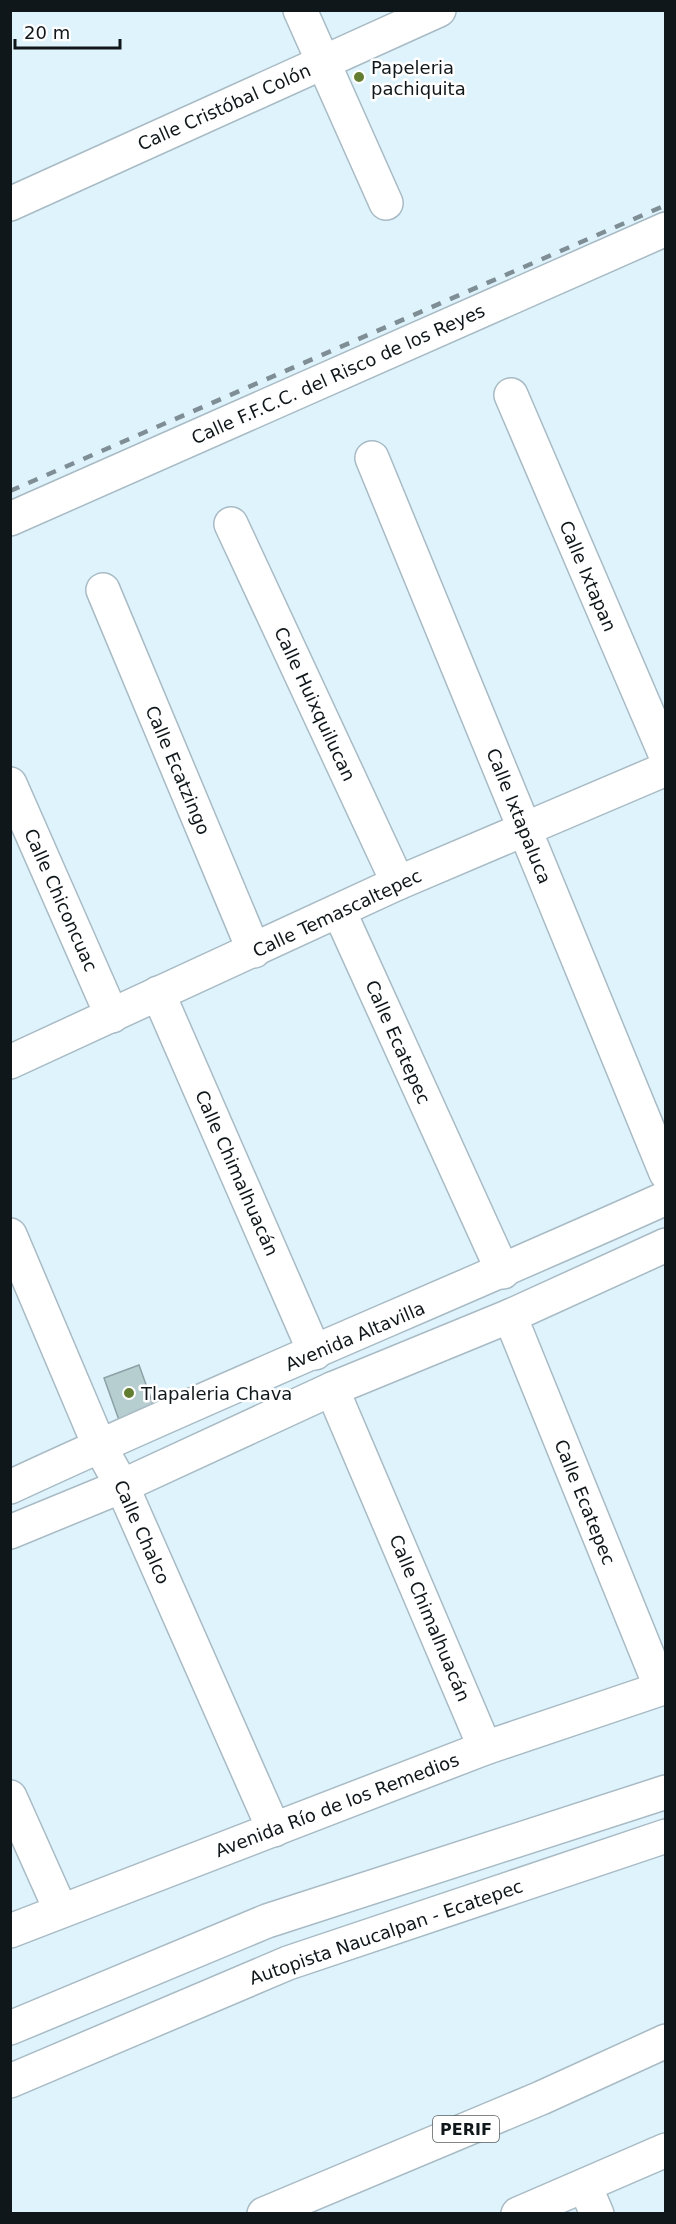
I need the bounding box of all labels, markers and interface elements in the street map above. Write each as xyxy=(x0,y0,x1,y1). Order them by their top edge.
scale bar xyxy=(15,12,120,50)
text: 20 m xyxy=(24,22,70,43)
place label: Papeleria pachiquita xyxy=(371,57,466,99)
street label: Calle Cristóbal Colón xyxy=(134,59,314,155)
marker: Papeleria pachiquita xyxy=(352,70,366,84)
street label: Calle F.F.C.C. del Risco de los Reyes xyxy=(188,300,488,448)
street label: Calle Ixtapan xyxy=(555,517,621,635)
street label: Calle Huixquilucan xyxy=(270,624,360,784)
street label: Calle Ecatzingo xyxy=(141,702,215,838)
street label: Calle Ixtapaluca xyxy=(482,745,556,887)
street label: Calle Chiconcuac xyxy=(20,825,102,975)
street label: Calle Temascaltepec xyxy=(249,865,425,961)
street label: Calle Ecatepec xyxy=(361,977,435,1107)
street label: Calle Chimalhuacán xyxy=(191,1087,283,1259)
street label: Avenida Altavilla xyxy=(282,1297,428,1375)
place label: Tlapaleria Chava xyxy=(140,1383,292,1404)
marker: Tlapaleria Chava xyxy=(122,1386,136,1400)
street label: Calle Ecatepec xyxy=(550,1436,620,1568)
street label: Calle Chalco xyxy=(110,1477,174,1587)
street label: Calle Chimalhuacán xyxy=(385,1531,475,1705)
street label: Avenida Río de los Remedios xyxy=(212,1749,462,1861)
street label: Autopista Naucalpan - Ecatepec xyxy=(246,1875,526,1989)
road number: PERIF xyxy=(433,2116,499,2142)

